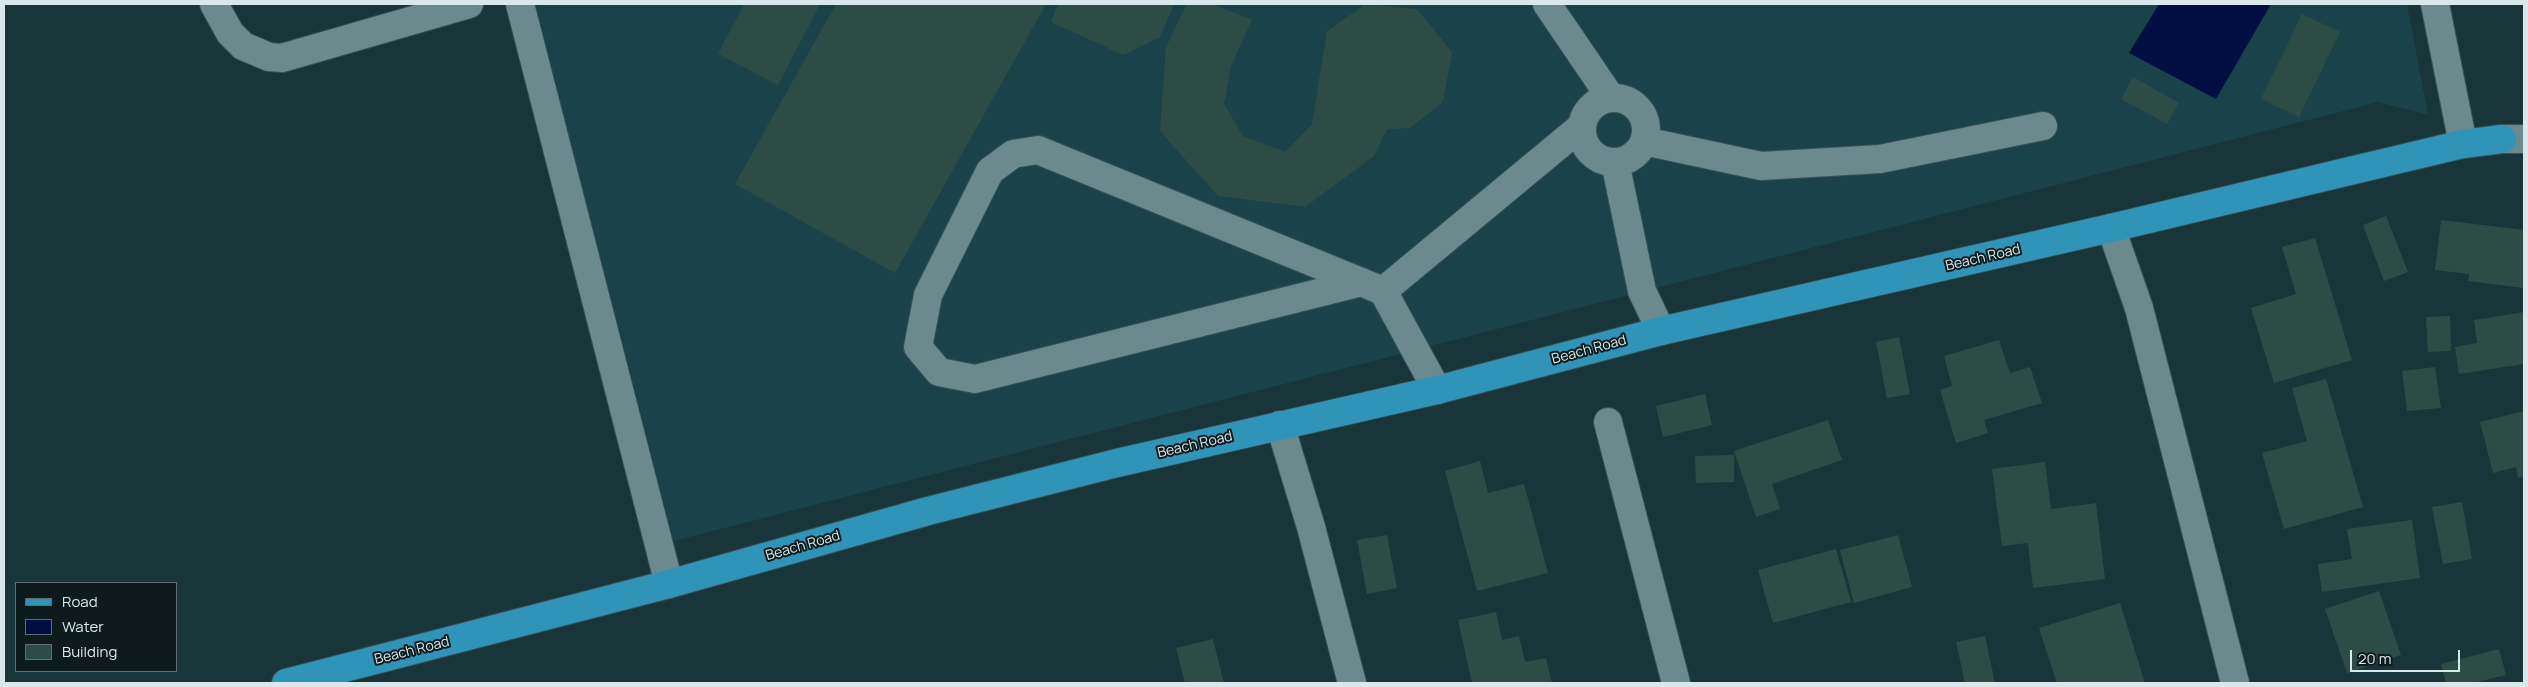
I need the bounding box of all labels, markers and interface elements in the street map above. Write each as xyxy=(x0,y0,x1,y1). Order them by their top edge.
street label: Beach Road xyxy=(1944,241,2022,275)
street label: Beach Road xyxy=(1550,332,1628,368)
street label: Beach Road xyxy=(1156,428,1234,462)
street label: Beach Road xyxy=(764,527,842,565)
legend xyxy=(15,582,178,672)
text: Road xyxy=(62,591,98,612)
text: Water xyxy=(62,616,104,637)
street label: Beach Road xyxy=(373,634,451,668)
scale bar xyxy=(2353,640,2463,672)
text: Building xyxy=(62,641,117,662)
text: 20 m xyxy=(2358,648,2391,669)

